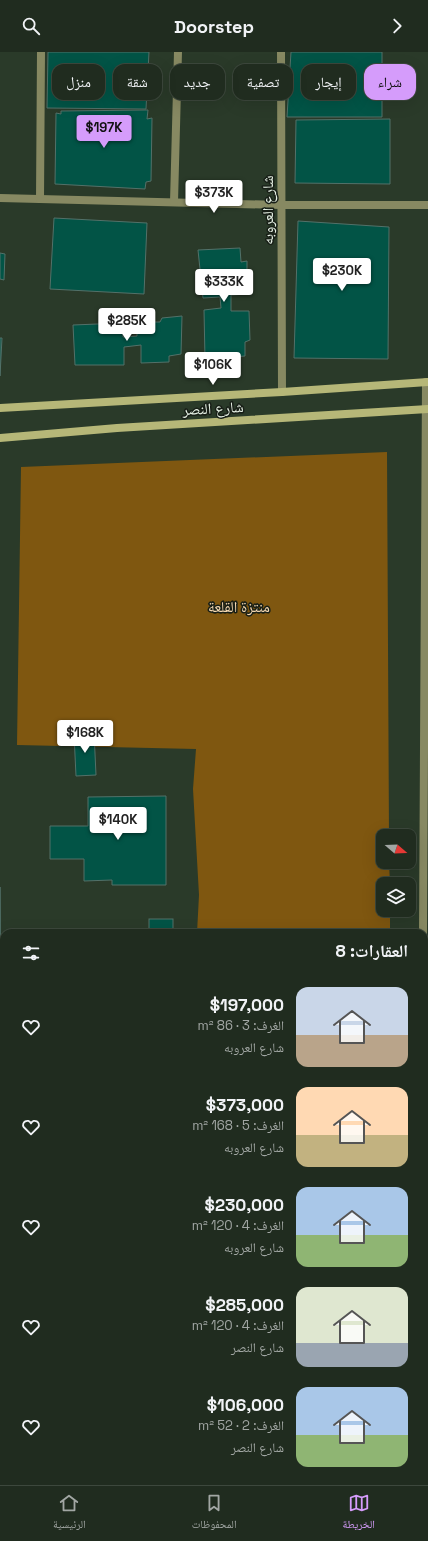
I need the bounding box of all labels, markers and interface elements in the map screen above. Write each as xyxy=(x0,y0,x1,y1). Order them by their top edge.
icon: search xyxy=(20,15,42,37)
text: Doorstep xyxy=(174,15,254,38)
icon: forward xyxy=(386,15,408,37)
chip: منزل xyxy=(52,64,105,100)
chip: شقة xyxy=(113,64,162,100)
chip: جديد xyxy=(170,64,225,100)
chip: تصفية xyxy=(233,64,293,100)
chip: إيجار xyxy=(301,64,356,100)
chip: شراء xyxy=(364,64,416,100)
pin: $197K xyxy=(76,115,132,149)
text: $197K xyxy=(86,119,122,136)
street label: شارع العروبه xyxy=(258,175,278,245)
pin: $373K xyxy=(186,180,242,214)
text: $373K xyxy=(194,184,234,201)
pin: $230K xyxy=(314,258,370,292)
text: $230K xyxy=(322,262,362,279)
pin: $333K xyxy=(196,269,252,303)
text: $333K xyxy=(204,273,244,290)
pin: $285K xyxy=(99,308,155,342)
text: $285K xyxy=(107,312,147,329)
pin: $106K xyxy=(185,352,241,386)
text: $106K xyxy=(194,356,232,373)
street label: شارع النصر xyxy=(181,397,244,420)
park label: منتزة القلعة xyxy=(208,597,270,616)
pin: $168K xyxy=(57,720,113,754)
text: $168K xyxy=(66,724,104,741)
pin: $140K xyxy=(90,807,146,841)
text: $140K xyxy=(99,811,137,828)
north arrow xyxy=(376,829,416,869)
map controls xyxy=(376,829,416,917)
button: layers xyxy=(376,877,416,917)
text: العقارات: 8 xyxy=(335,940,408,962)
icon: filters xyxy=(20,942,42,964)
text: $197,000 xyxy=(210,994,284,1016)
icon: home xyxy=(328,1003,376,1051)
icon: heart xyxy=(20,1016,42,1038)
text: الغرف: 3 · 86 m² xyxy=(198,1017,284,1034)
text: شارع العروبه xyxy=(224,1039,284,1056)
text: $373,000 xyxy=(206,1094,284,1116)
icon: home xyxy=(328,1103,376,1151)
icon: heart xyxy=(20,1116,42,1138)
text: الغرف: 5 · 168 m² xyxy=(192,1117,284,1134)
text: شارع العروبه xyxy=(224,1139,284,1156)
text: $230,000 xyxy=(205,1194,284,1216)
icon: home xyxy=(328,1203,376,1251)
icon: heart xyxy=(20,1216,42,1238)
text: الغرف: 4 · 120 m² xyxy=(192,1217,284,1234)
text: شارع العروبه xyxy=(224,1239,284,1256)
text: $285,000 xyxy=(205,1294,284,1316)
icon: home xyxy=(328,1303,376,1351)
icon: heart xyxy=(20,1316,42,1338)
text: الغرف: 4 · 120 m² xyxy=(192,1317,284,1334)
text: شارع النصر xyxy=(231,1339,284,1356)
text: $106,000 xyxy=(207,1394,284,1416)
icon: home xyxy=(328,1403,376,1451)
icon: heart xyxy=(20,1416,42,1438)
text: الغرف: 2 · 52 m² xyxy=(198,1417,284,1434)
text: شارع النصر xyxy=(231,1439,284,1456)
tab: الرئيسية xyxy=(53,1492,86,1535)
tab: المحفوظات xyxy=(192,1492,237,1535)
tab: الخريطة xyxy=(343,1492,375,1535)

